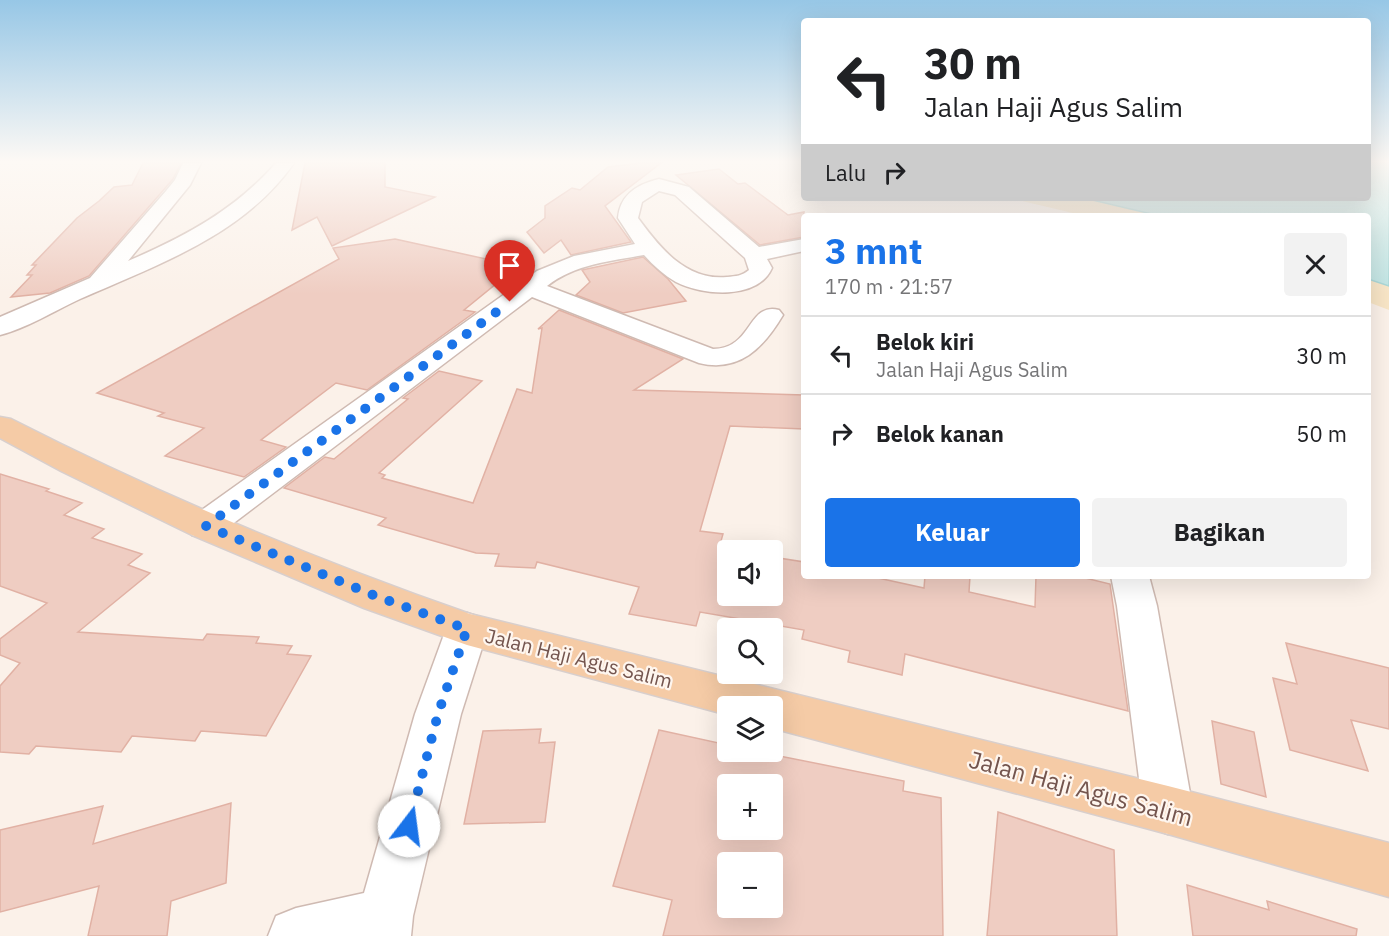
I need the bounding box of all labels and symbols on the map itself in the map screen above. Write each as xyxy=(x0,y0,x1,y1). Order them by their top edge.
pin xyxy=(484,240,535,302)
street label: Jalan Haji Agus Salim xyxy=(483,622,675,694)
street label: Jalan Haji Agus Salim xyxy=(966,743,1196,833)
position arrow xyxy=(377,794,441,858)

